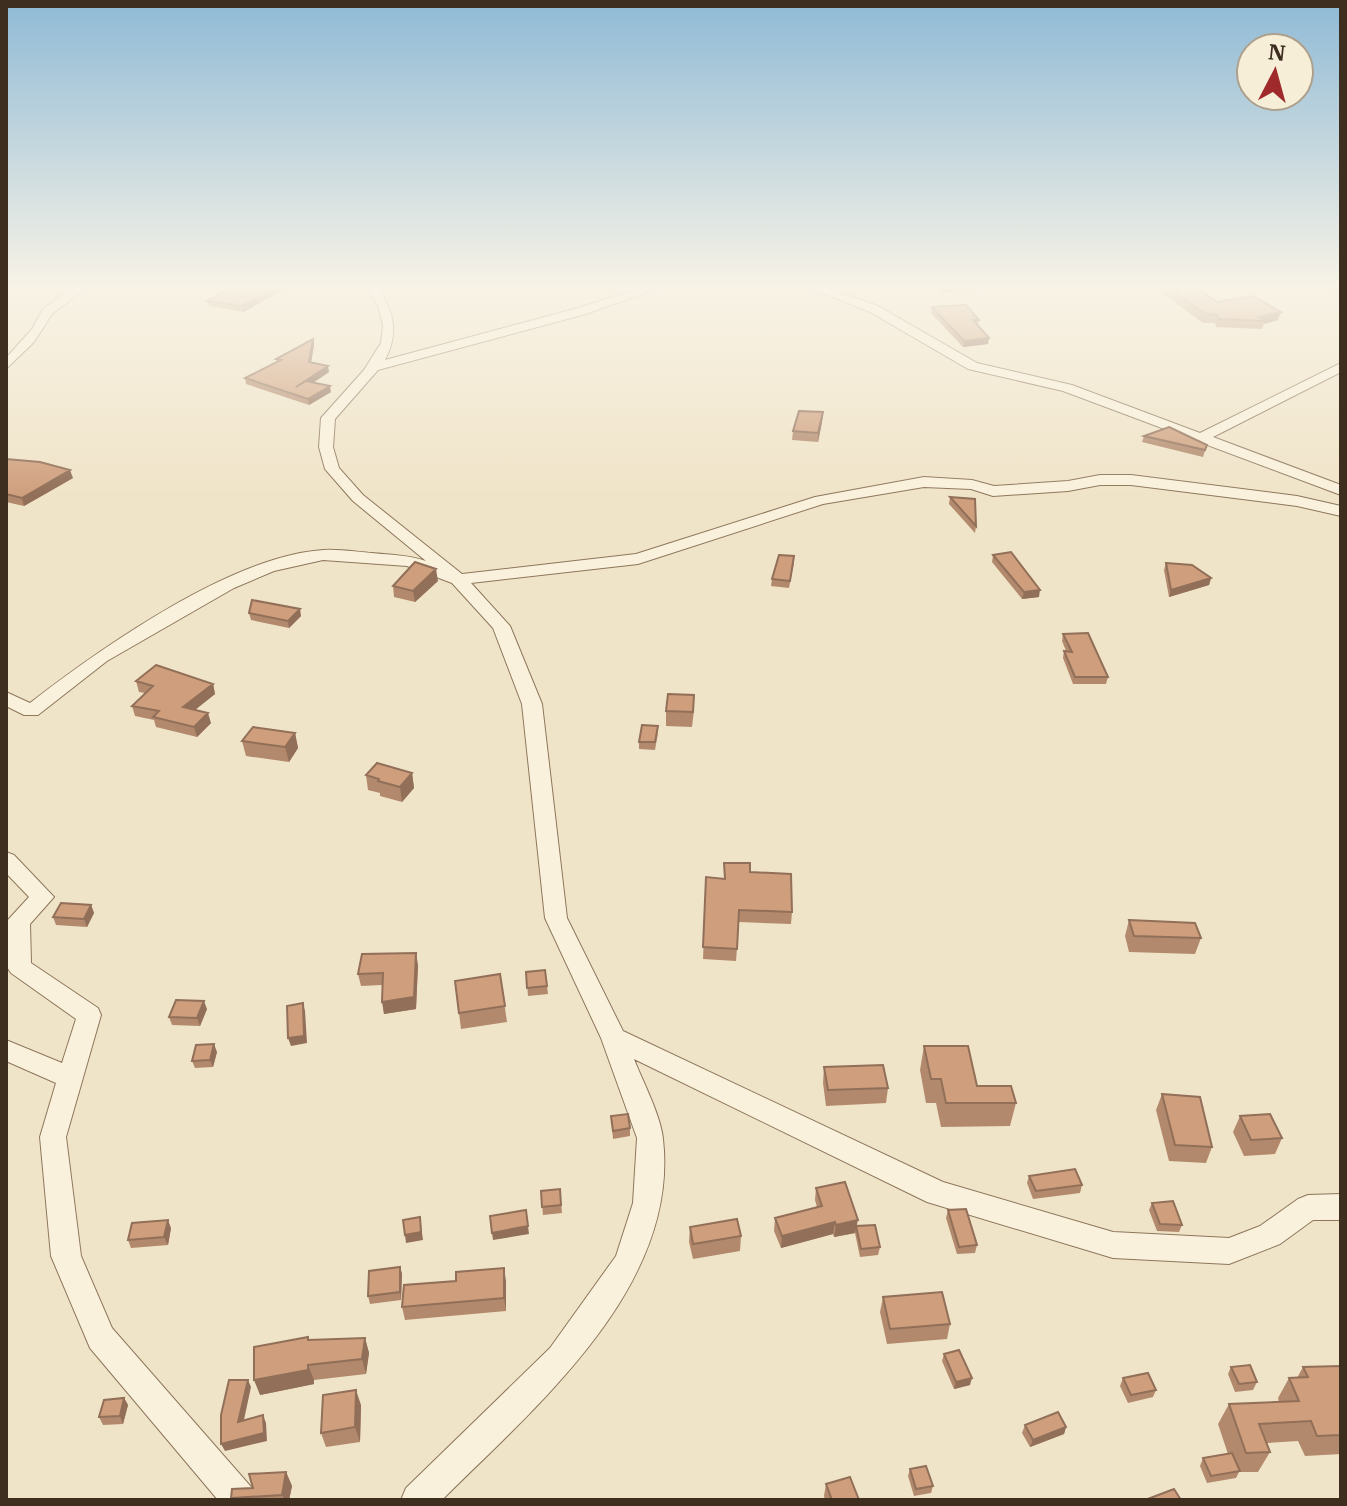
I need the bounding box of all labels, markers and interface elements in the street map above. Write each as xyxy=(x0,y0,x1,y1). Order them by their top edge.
north arrow xyxy=(1235,32,1315,112)
text: N xyxy=(1267,36,1287,67)

